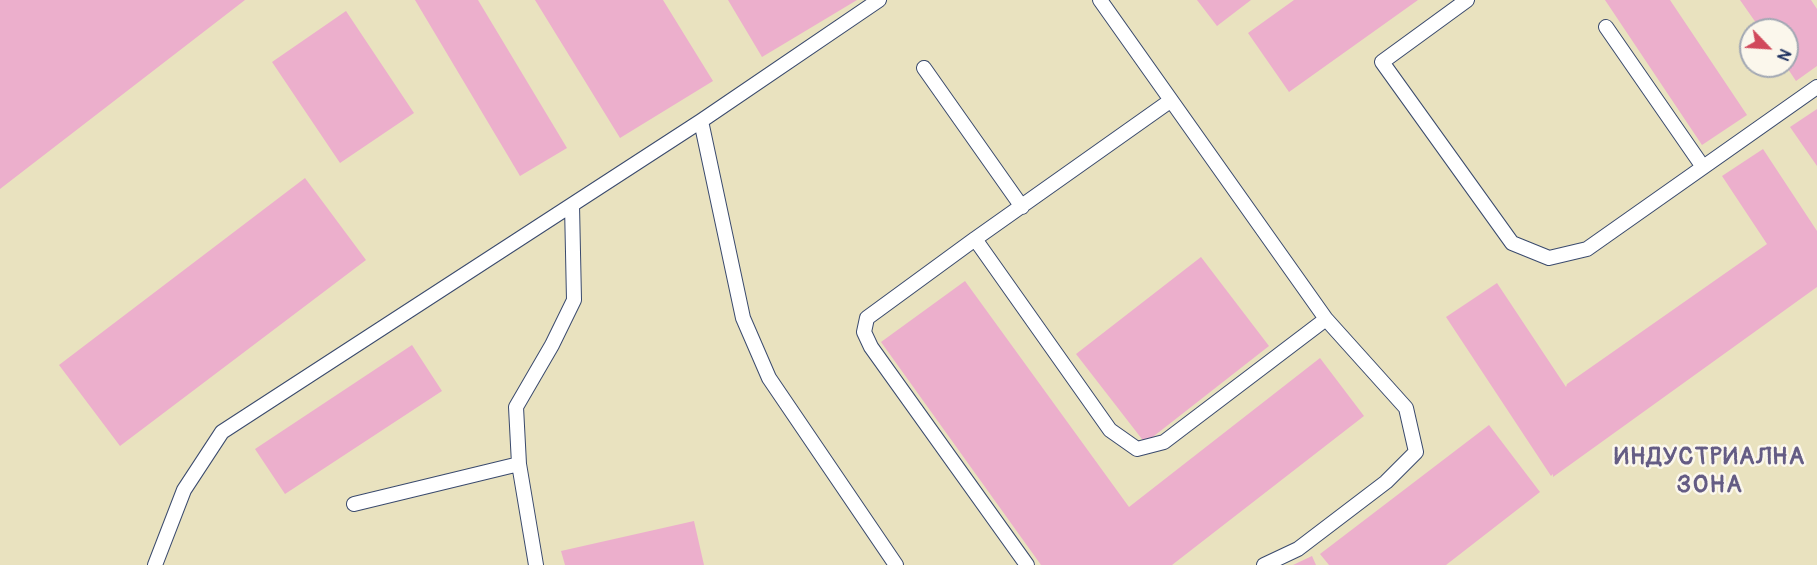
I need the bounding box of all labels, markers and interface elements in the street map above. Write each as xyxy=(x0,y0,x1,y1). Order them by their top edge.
north arrow xyxy=(1739,18,1799,78)
text: N xyxy=(1772,46,1795,64)
district label: ИНДУСТРИАЛНА ЗОНА xyxy=(1614,444,1806,500)

